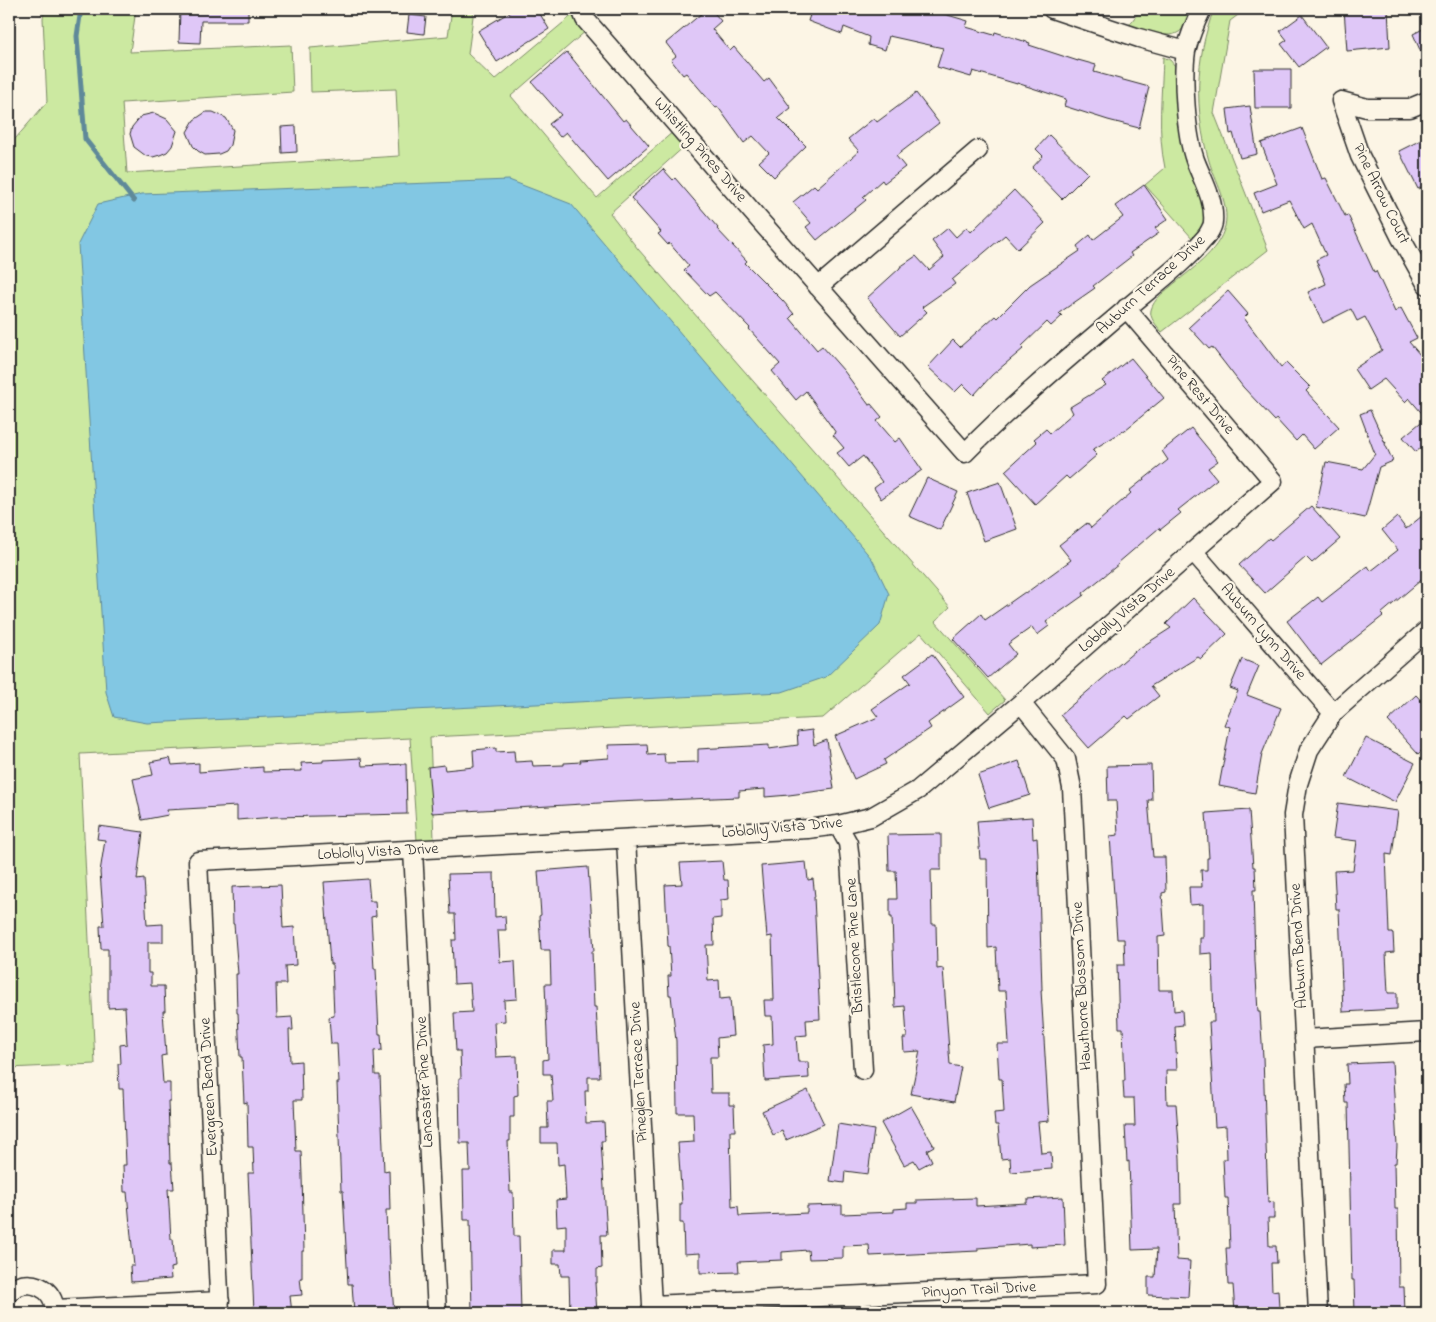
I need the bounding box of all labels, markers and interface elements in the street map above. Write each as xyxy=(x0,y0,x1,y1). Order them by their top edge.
street label: Whistling Pines Drive xyxy=(647,92,753,209)
street label: Pine Arrow Court xyxy=(1346,140,1416,249)
street label: Auburn Terrace Drive xyxy=(1091,229,1212,341)
street label: Pine Rest Drive xyxy=(1160,350,1241,441)
street label: Loblolly Vista Drive xyxy=(1073,561,1181,659)
street label: Auburn Lynn Drive xyxy=(1214,578,1312,686)
street label: Loblolly Vista Drive xyxy=(721,811,844,845)
street label: Loblolly Vista Drive xyxy=(317,837,440,867)
street label: Bristlecone Pine Lane xyxy=(839,876,871,1016)
street label: Auburn Bend Drive xyxy=(1284,882,1314,1009)
street label: Hawthorne Blossom Drive xyxy=(1066,900,1098,1071)
street label: Pineglen Terrace Drive xyxy=(623,1000,655,1143)
street label: Lancaster Pine Drive xyxy=(410,1015,440,1148)
street label: Evergreen Bend Drive xyxy=(193,1016,225,1157)
street label: Pinyon Trail Drive xyxy=(921,1275,1038,1305)

